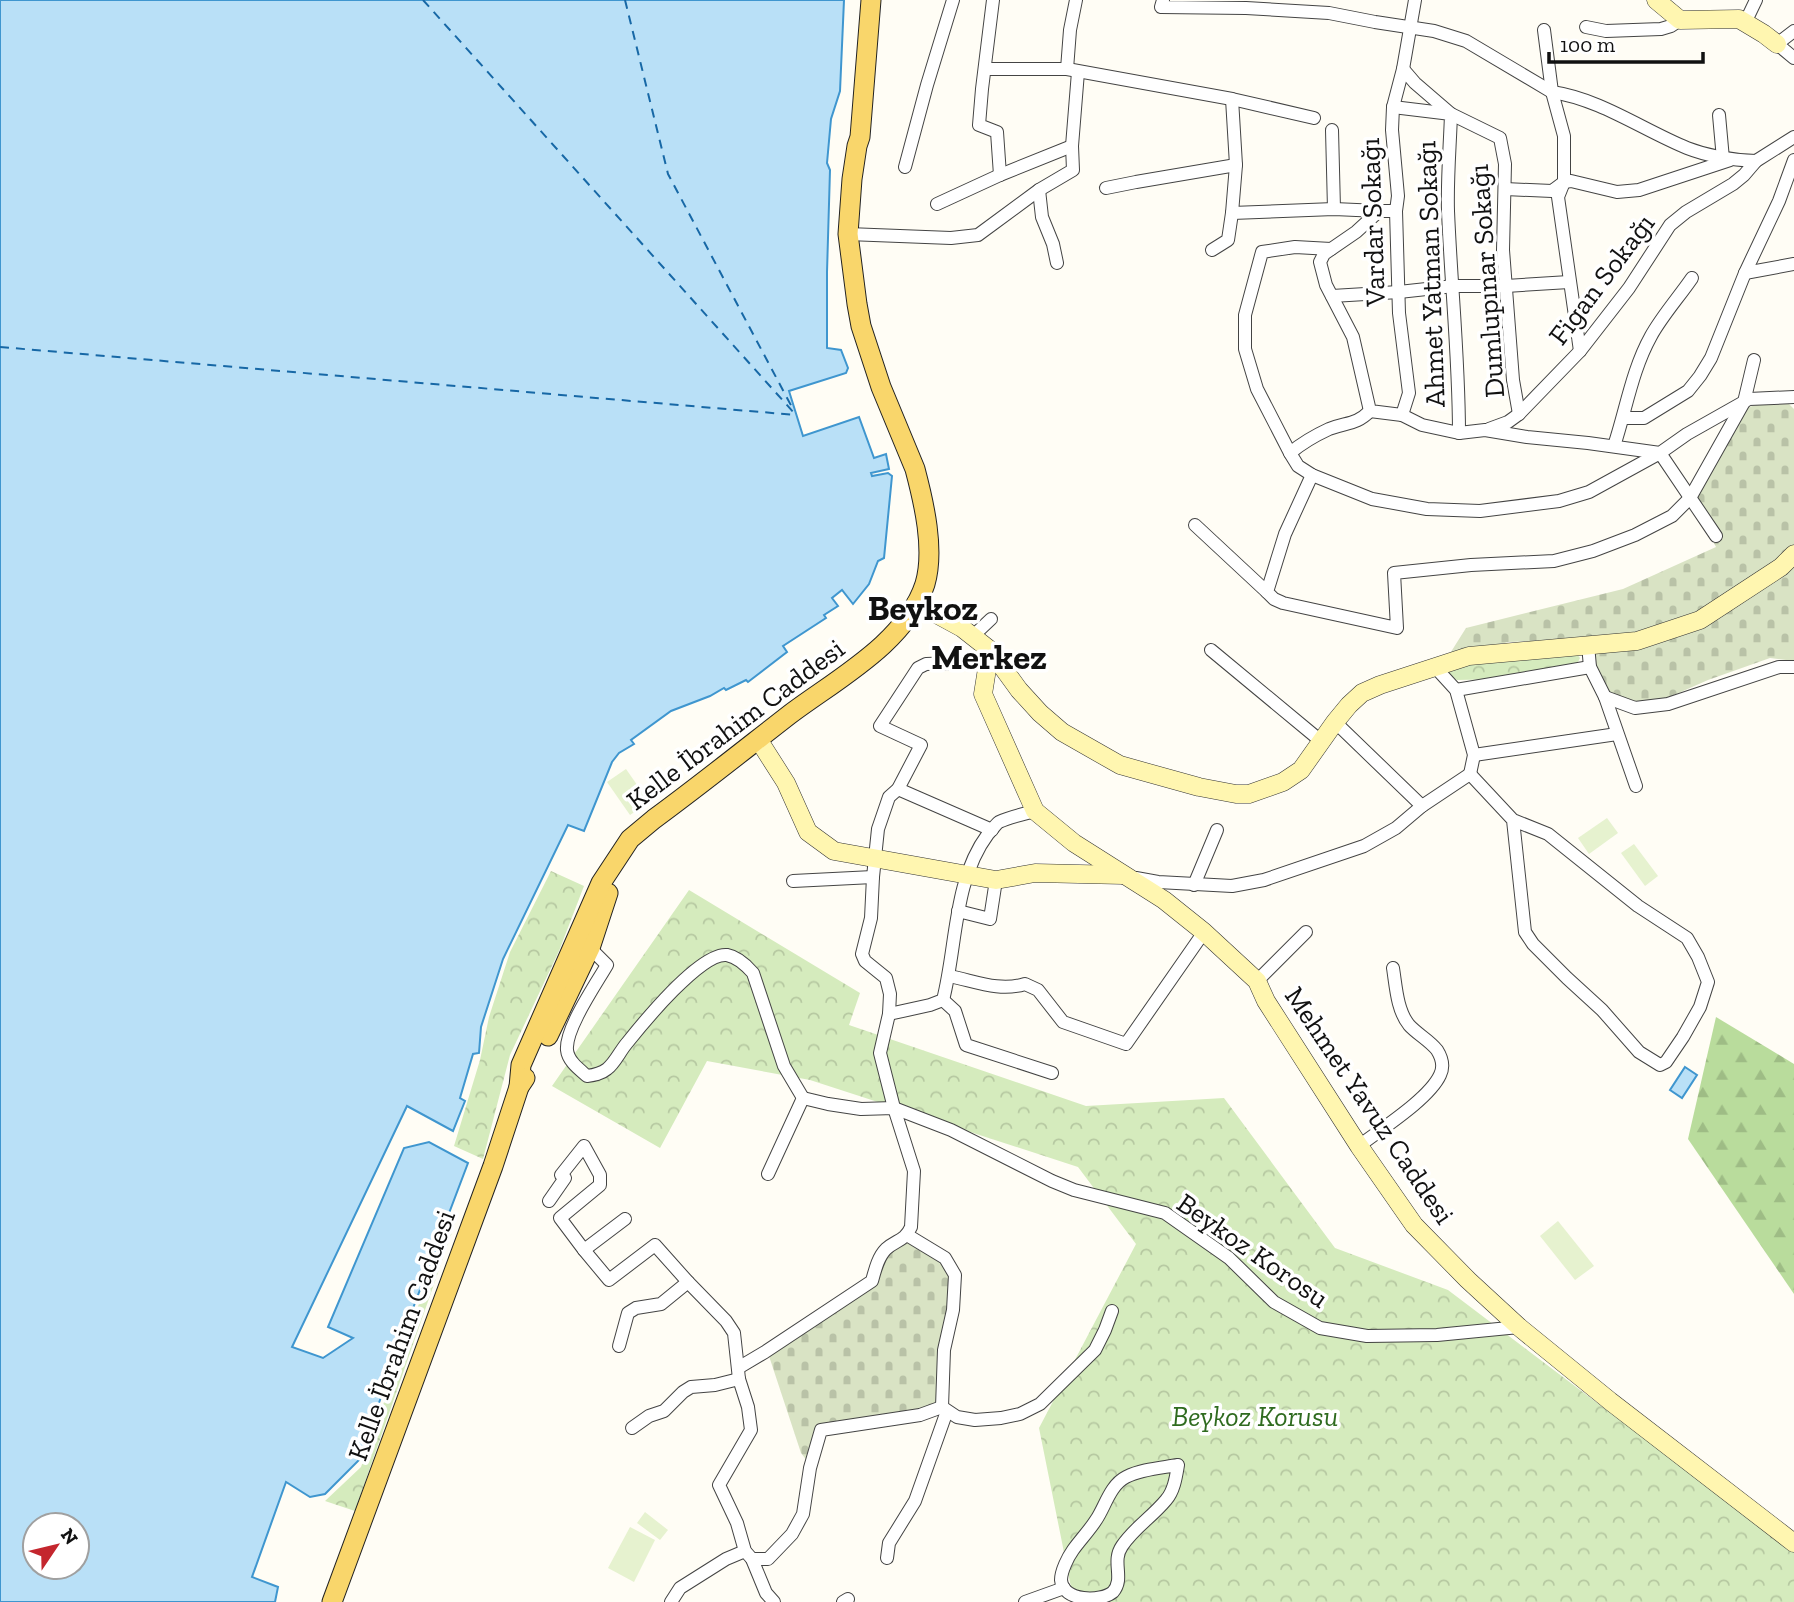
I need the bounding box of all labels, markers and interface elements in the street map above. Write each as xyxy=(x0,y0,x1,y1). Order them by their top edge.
scale bar xyxy=(1549,21,1703,65)
text: 100 m xyxy=(1560,32,1615,57)
street label: Vardar Sokağı xyxy=(1353,137,1392,308)
street label: Ahmet Yatman Sokağı xyxy=(1409,140,1452,408)
street label: Dumlupınar Sokağı xyxy=(1462,163,1511,399)
street label: Figan Sokağı xyxy=(1541,207,1661,351)
district label: Beykoz xyxy=(868,587,978,629)
street label: Kelle İbrahim Caddesi xyxy=(620,632,851,817)
district label: Merkez xyxy=(931,636,1047,678)
street label: Mehmet Yavuz Caddesi xyxy=(1278,980,1461,1230)
street label: Beykoz Korosu xyxy=(1171,1186,1335,1315)
street label: Kelle İbrahim Caddesi xyxy=(341,1205,462,1465)
park label: Beykoz Korusu xyxy=(1172,1400,1338,1433)
north arrow xyxy=(21,1511,91,1581)
text: N xyxy=(56,1524,83,1549)

